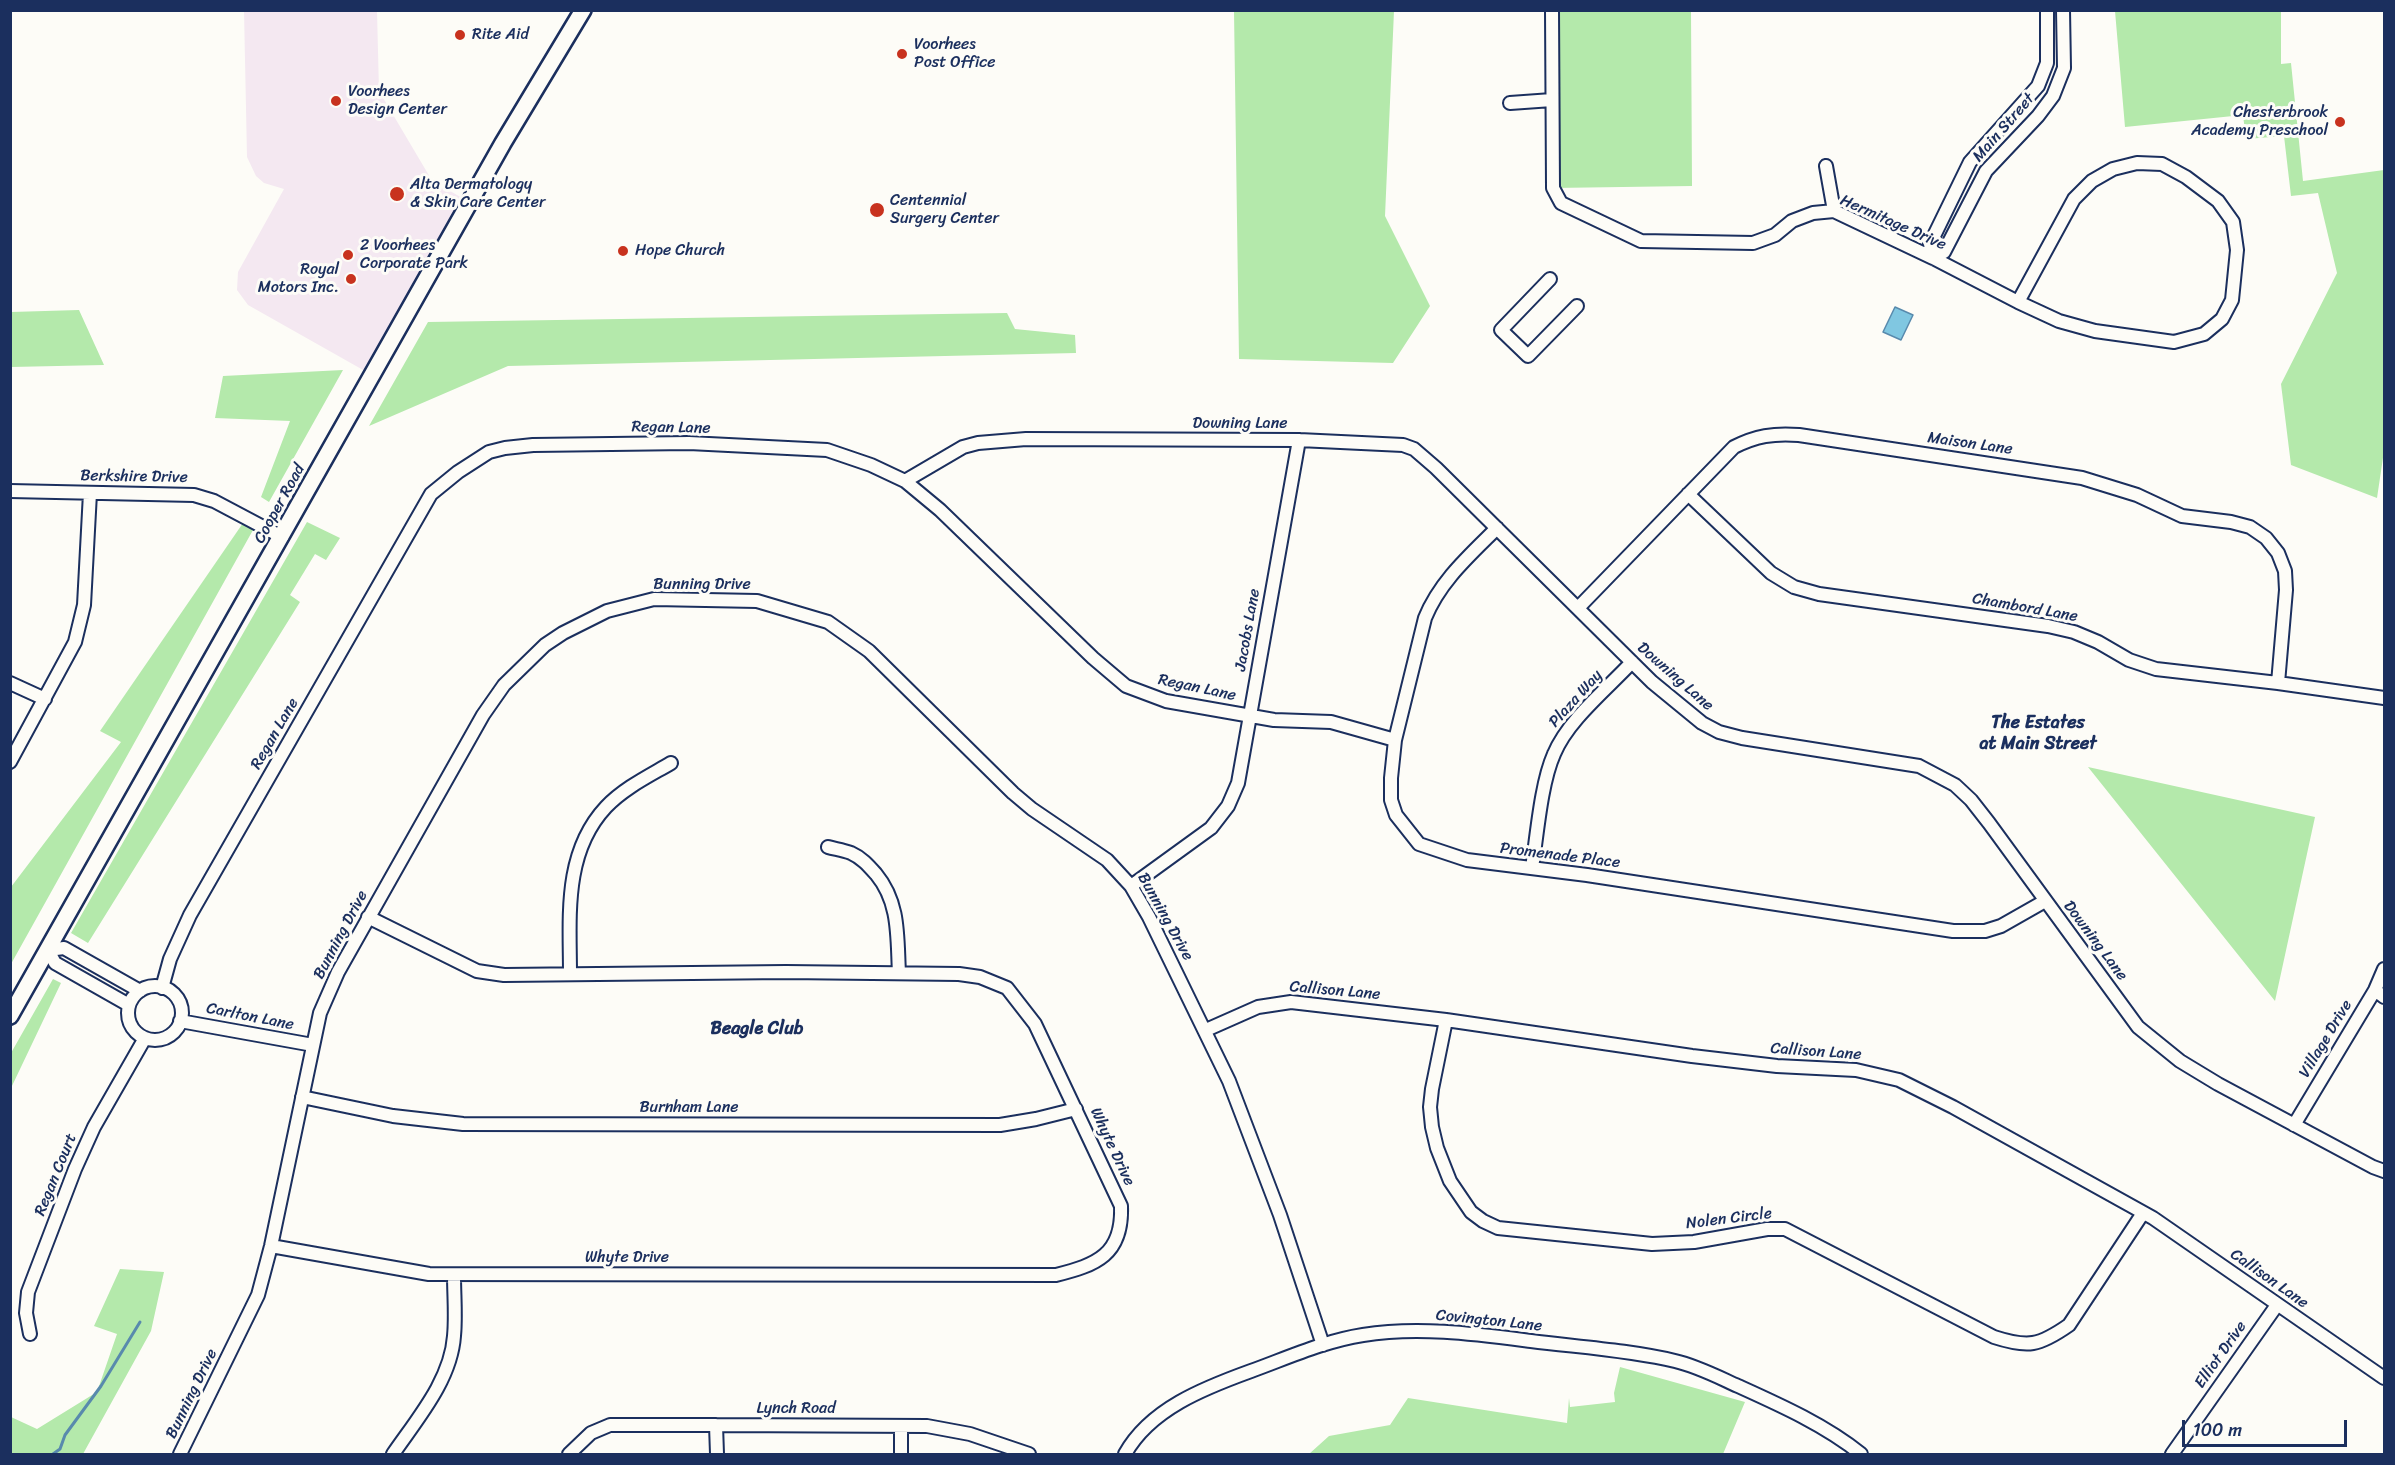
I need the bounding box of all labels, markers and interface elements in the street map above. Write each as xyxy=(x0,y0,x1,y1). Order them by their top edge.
place label: Rite Aid xyxy=(472,25,529,45)
marker: Rite Aid xyxy=(453,28,467,42)
place label: Voorhees Post Office xyxy=(914,35,996,73)
marker: Voorhees Post Office xyxy=(895,47,909,61)
place label: Voorhees Design Center xyxy=(348,82,447,120)
street label: Main Street xyxy=(1969,90,2039,166)
marker: Voorhees Design Center xyxy=(329,94,343,108)
place label: Chesterbrook Academy Preschool xyxy=(2191,103,2328,141)
marker: Chesterbrook Academy Preschool xyxy=(2333,115,2347,129)
place label: Alta Dermatology & Skin Care Center xyxy=(410,175,546,213)
marker: Alta Dermatology & Skin Care Center xyxy=(388,185,406,203)
place label: Centennial Surgery Center xyxy=(890,191,999,229)
street label: Hermitage Drive xyxy=(1837,191,1949,255)
marker: Centennial Surgery Center xyxy=(868,201,886,219)
place label: 2 Voorhees Corporate Park xyxy=(360,236,468,274)
place label: Hope Church xyxy=(635,241,725,261)
marker: Hope Church xyxy=(616,244,630,258)
marker: 2 Voorhees Corporate Park xyxy=(341,248,355,262)
place label: Royal Motors Inc. xyxy=(258,260,339,298)
marker: Royal Motors Inc. xyxy=(344,272,358,286)
street label: Downing Lane xyxy=(1193,414,1287,434)
street label: Regan Lane xyxy=(631,418,711,438)
street label: Maison Lane xyxy=(1926,429,2014,459)
street label: Cooper Road xyxy=(250,461,310,547)
street label: Berkshire Drive xyxy=(80,466,188,488)
street label: Bunning Drive xyxy=(653,575,751,595)
street label: Jacobs Lane xyxy=(1231,587,1265,673)
street label: Chambord Lane xyxy=(1971,589,2079,627)
street label: Downing Lane xyxy=(1633,639,1717,715)
street label: Plaza Way xyxy=(1545,666,1607,732)
street label: Regan Lane xyxy=(1156,670,1238,706)
street label: Regan Lane xyxy=(247,695,303,773)
district label: The Estates at Main Street xyxy=(1980,712,2096,754)
street label: Promenade Place xyxy=(1499,839,1621,873)
street label: Bunning Drive xyxy=(1133,870,1197,964)
street label: Bunning Drive xyxy=(310,887,372,983)
street label: Downing Lane xyxy=(2059,897,2131,985)
street label: Callison Lane xyxy=(1289,977,1381,1005)
street label: Village Drive xyxy=(2295,997,2357,1081)
street label: Carlton Lane xyxy=(205,999,295,1035)
district label: Beagle Club xyxy=(711,1018,803,1040)
street label: Callison Lane xyxy=(1770,1039,1862,1065)
street label: Burnham Lane xyxy=(640,1098,738,1118)
street label: Whyte Drive xyxy=(1086,1105,1138,1189)
street label: Regan Court xyxy=(31,1131,81,1219)
street label: Nolen Circle xyxy=(1685,1204,1773,1234)
street label: Callison Lane xyxy=(2226,1245,2312,1313)
street label: Whyte Drive xyxy=(585,1248,669,1268)
street label: Covington Lane xyxy=(1435,1306,1543,1336)
street label: Elliot Drive xyxy=(2191,1318,2251,1392)
street label: Bunning Drive xyxy=(162,1346,222,1442)
street label: Lynch Road xyxy=(756,1399,836,1419)
scale bar xyxy=(2185,1408,2350,1446)
text: 100 m xyxy=(2193,1414,2242,1446)

